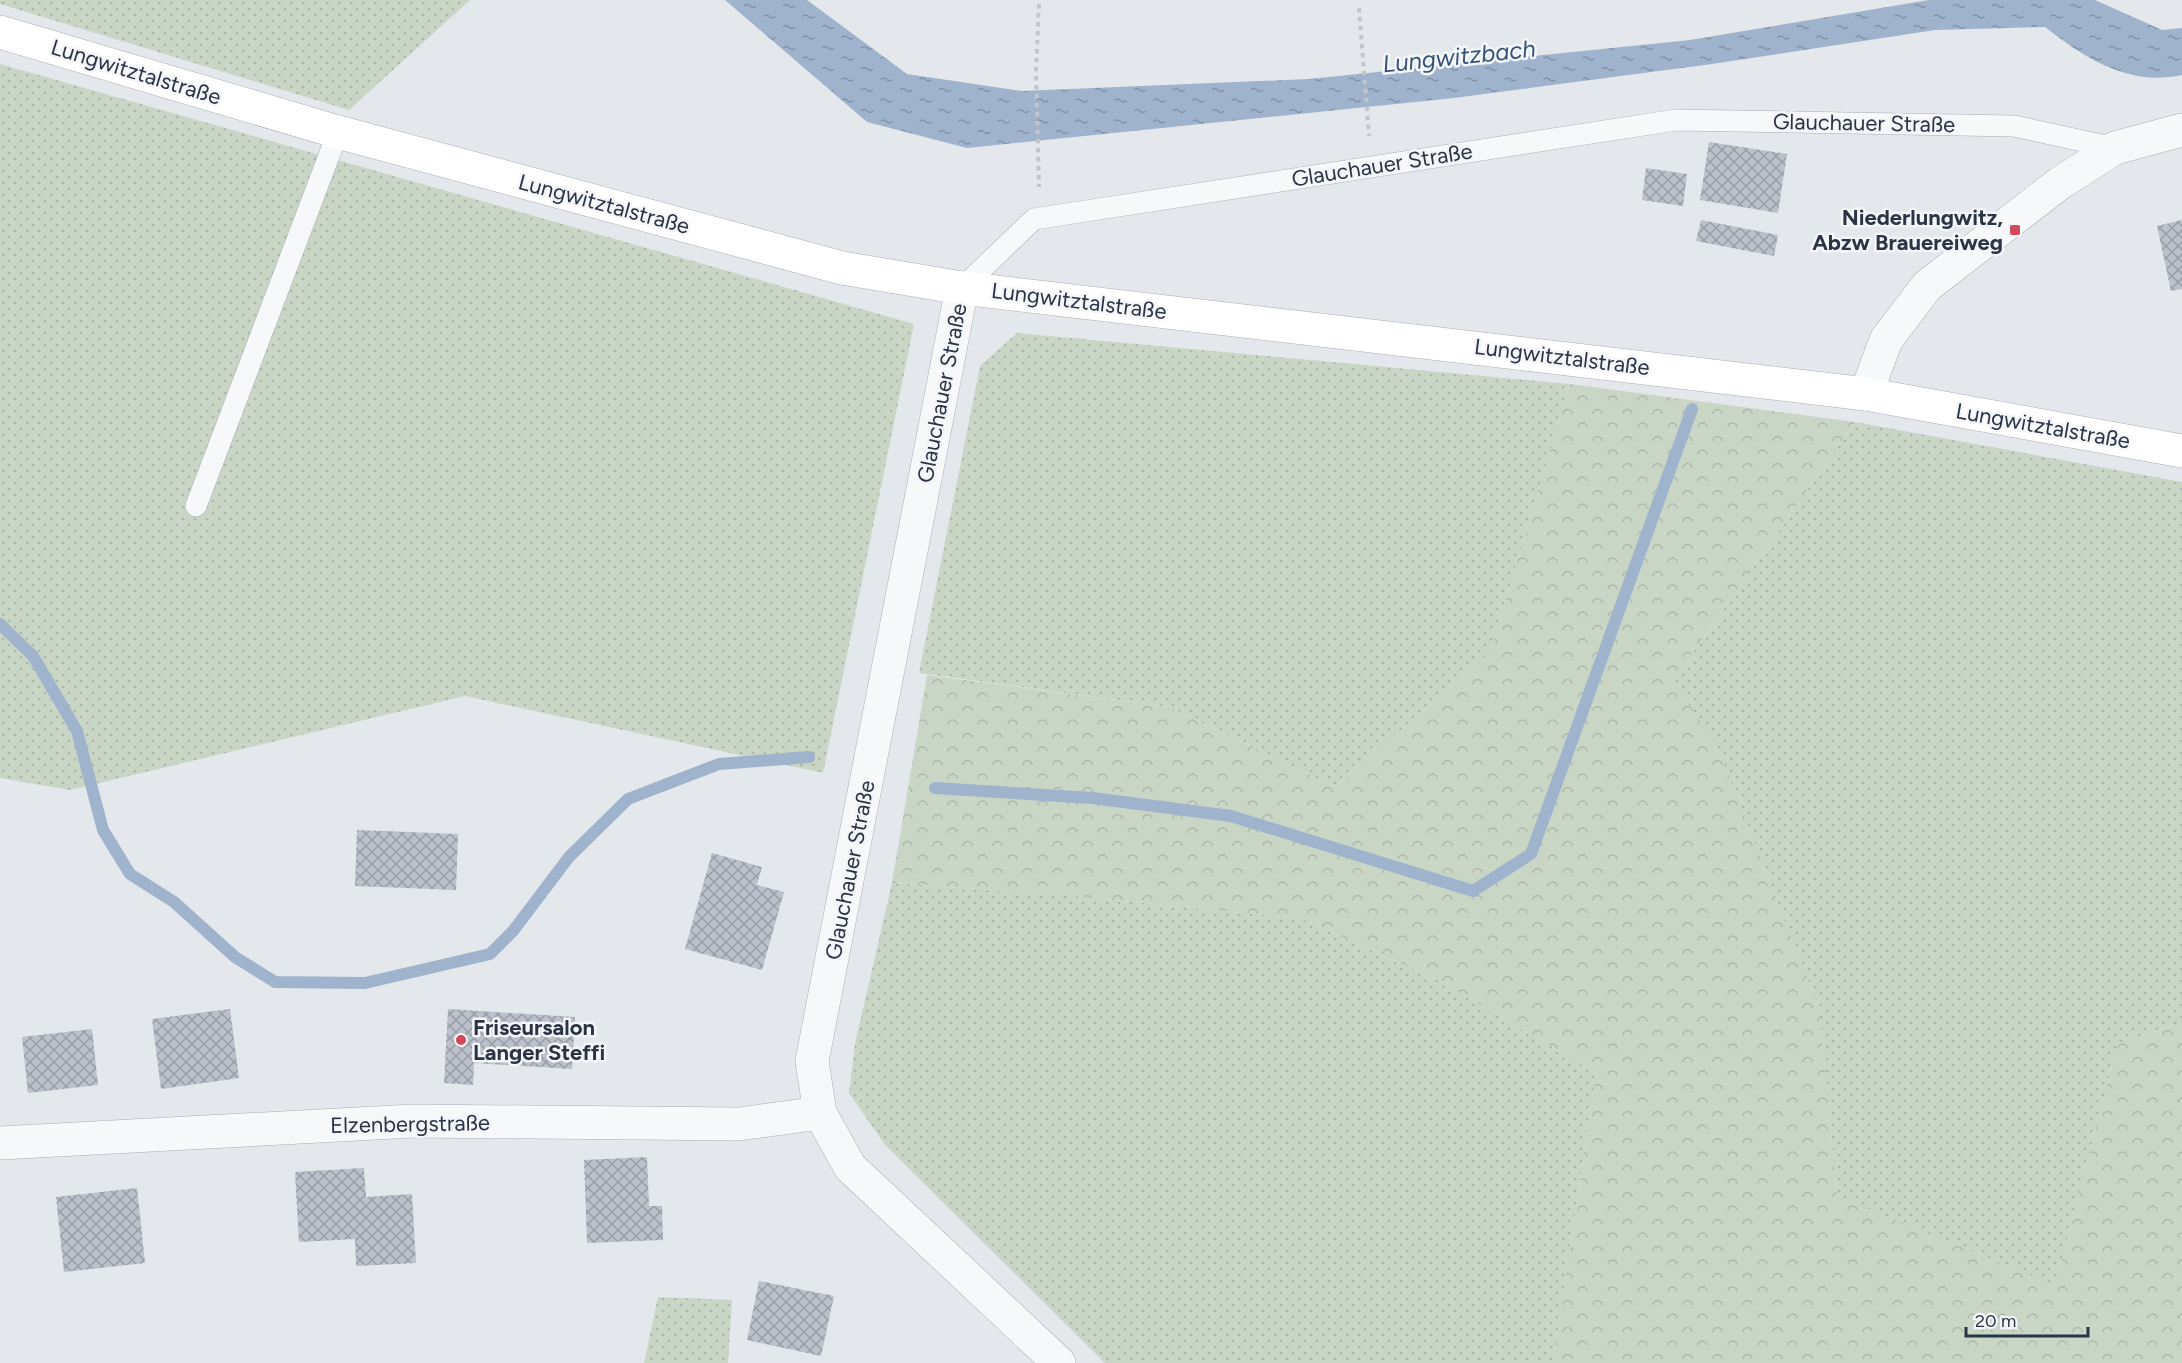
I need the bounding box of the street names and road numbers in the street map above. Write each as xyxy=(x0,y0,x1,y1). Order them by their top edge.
street label: Lungwitztalstraße xyxy=(48,33,224,111)
street label: Glauchauer Straße xyxy=(1773,108,1955,138)
street label: Glauchauer Straße xyxy=(1290,137,1474,193)
street label: Lungwitztalstraße xyxy=(515,168,693,240)
street label: Lungwitztalstraße xyxy=(990,277,1168,325)
street label: Glauchauer Straße xyxy=(911,301,973,485)
street label: Lungwitztalstraße xyxy=(1473,333,1651,381)
street label: Lungwitztalstraße xyxy=(1954,397,2132,455)
street label: Glauchauer Straße xyxy=(819,778,881,962)
street label: Elzenbergstraße xyxy=(330,1109,490,1139)

